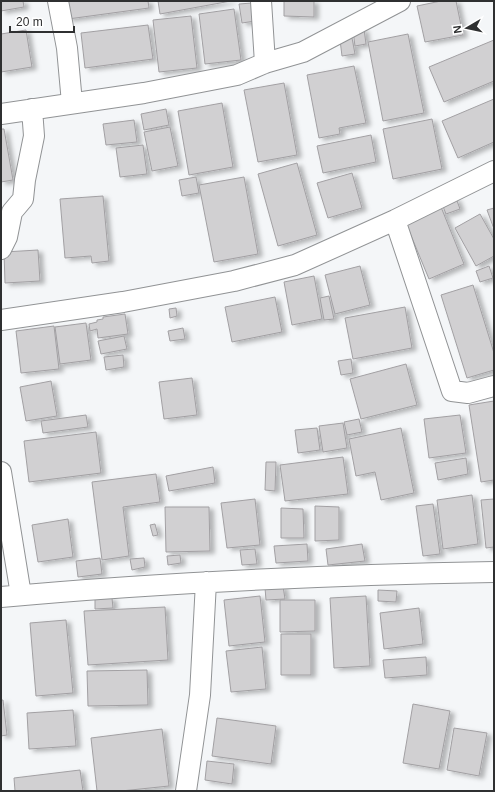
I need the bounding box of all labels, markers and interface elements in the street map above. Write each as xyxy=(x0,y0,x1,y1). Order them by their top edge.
scale bar xyxy=(10,8,74,34)
north arrow xyxy=(447,8,487,48)
text: 20 m xyxy=(16,15,43,29)
text: N xyxy=(451,25,464,34)

